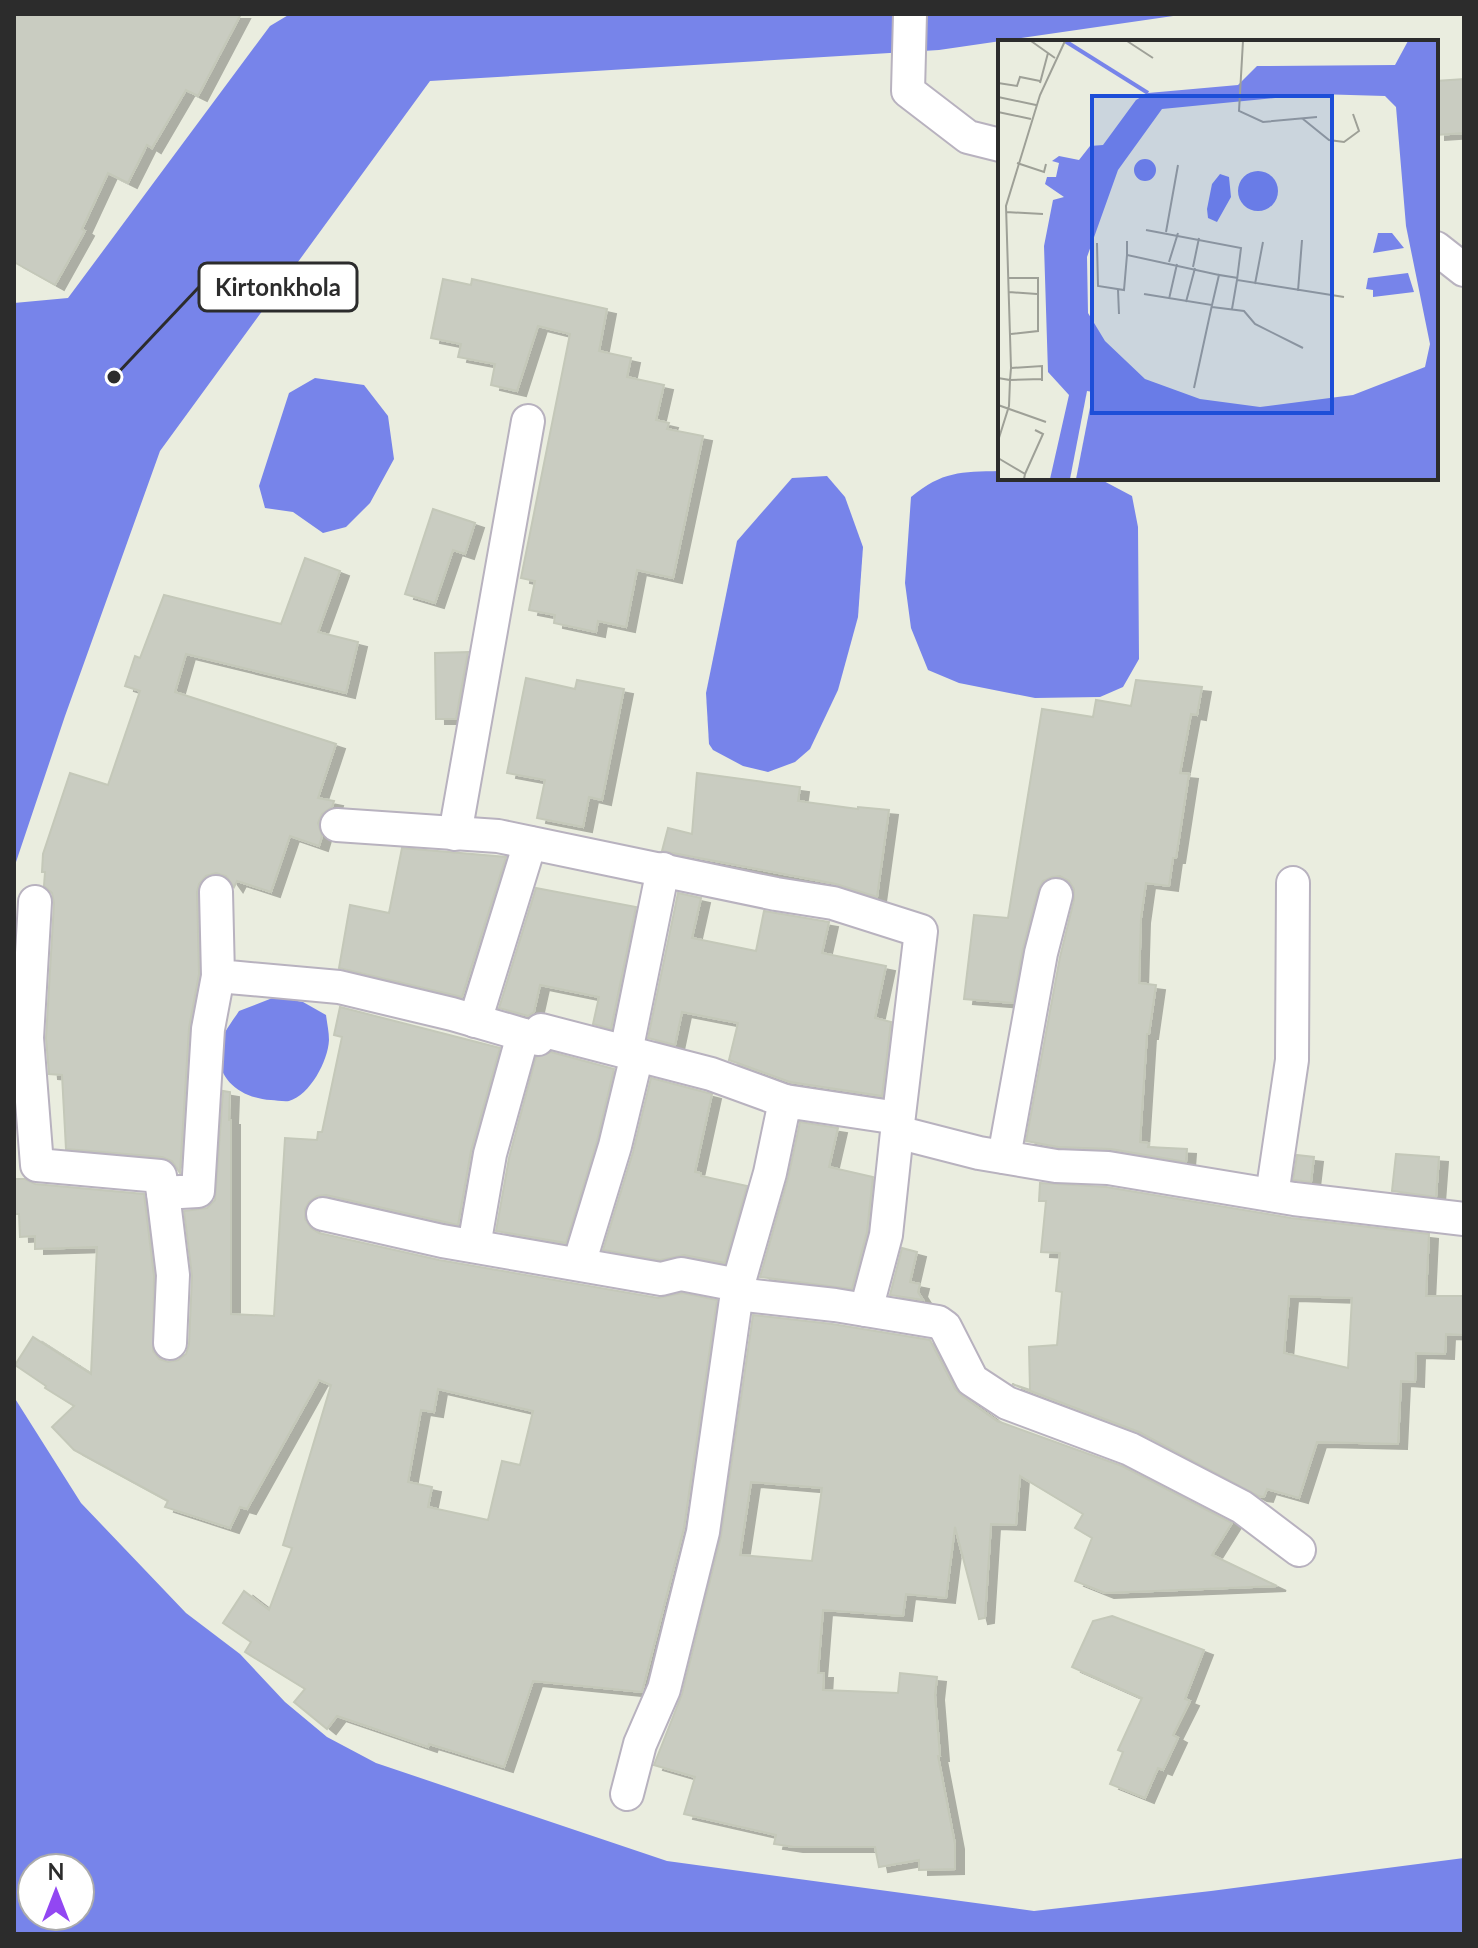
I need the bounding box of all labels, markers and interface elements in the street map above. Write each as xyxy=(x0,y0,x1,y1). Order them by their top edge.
inset map xyxy=(998,40,1438,480)
callout: Kirtonkhola xyxy=(199,263,357,311)
text: Kirtonkhola xyxy=(215,272,341,301)
north arrow xyxy=(16,1852,96,1932)
text: N xyxy=(48,1858,64,1885)

